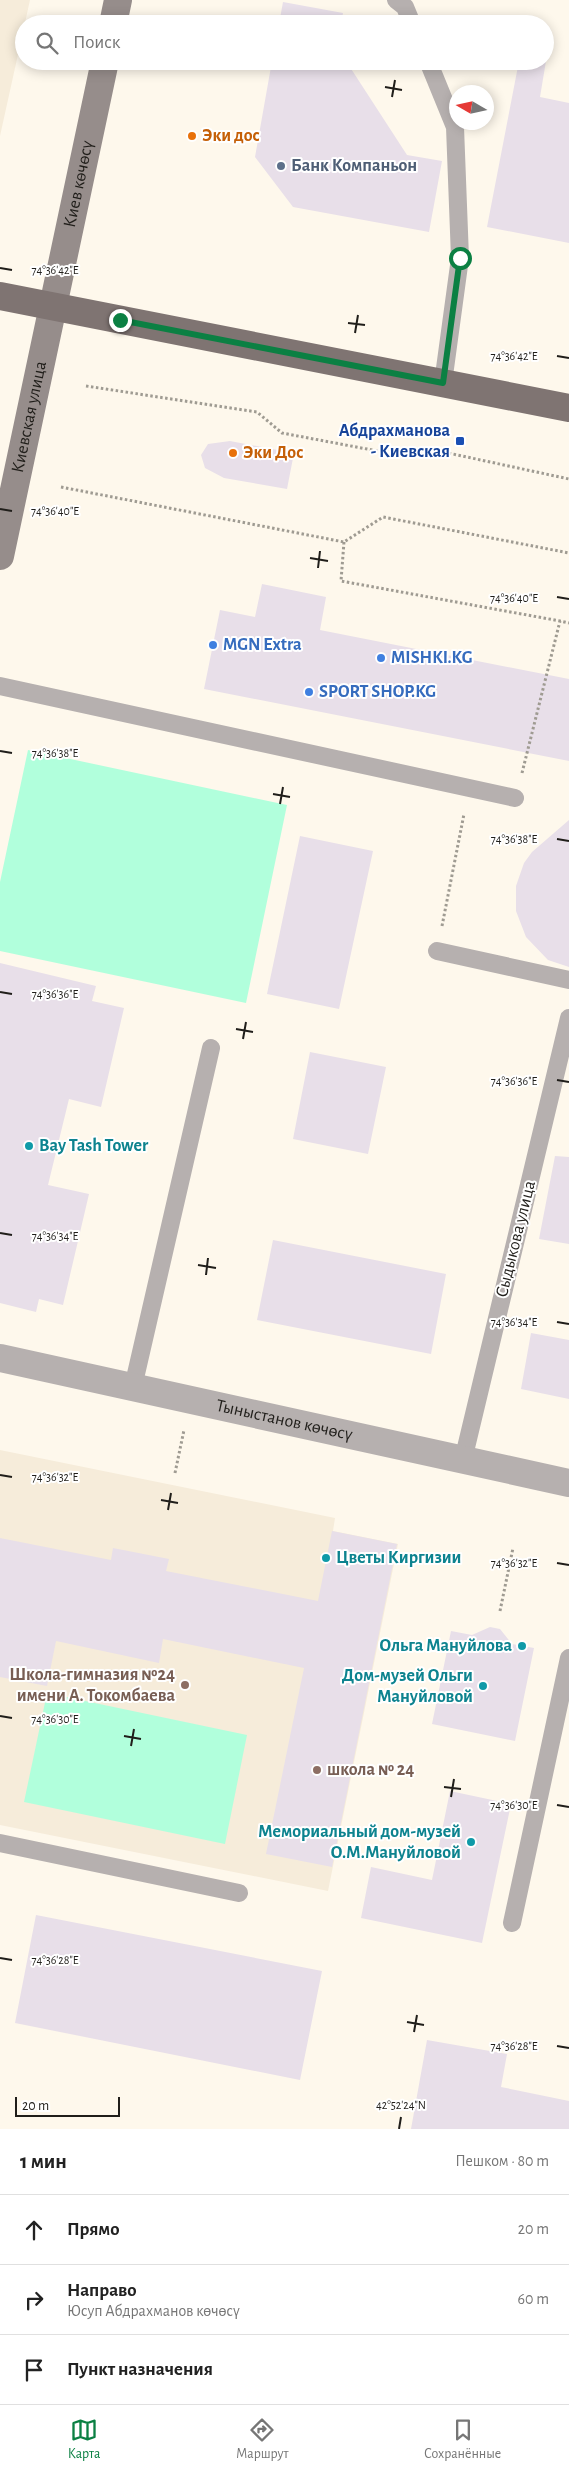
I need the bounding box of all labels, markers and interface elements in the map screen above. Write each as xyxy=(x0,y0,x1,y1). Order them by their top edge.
search box xyxy=(15,15,554,70)
icon: search xyxy=(33,29,61,57)
text: Поиск xyxy=(73,33,120,52)
north arrow xyxy=(449,85,494,130)
place label: Эки дос xyxy=(202,127,260,145)
marker: Эки дос xyxy=(186,130,198,142)
street label: Киев көчөсү xyxy=(61,139,97,229)
place label: Банк Компаньон xyxy=(291,157,417,175)
marker: Банк Компаньон xyxy=(275,160,287,172)
route start xyxy=(449,247,472,270)
text: 74°36'42"E xyxy=(31,264,79,276)
route end xyxy=(109,309,132,332)
text: 74°36'42"E xyxy=(490,350,538,362)
street label: Киевская улица xyxy=(9,360,50,475)
place label: Абдрахманова - Киевская xyxy=(339,422,450,461)
marker: Абдрахманова - Киевская xyxy=(454,435,466,447)
place label: Эки Дос xyxy=(243,444,303,462)
marker: Эки Дос xyxy=(227,447,239,459)
text: 74°36'40"E xyxy=(31,505,79,517)
text: 74°36'40"E xyxy=(490,592,538,604)
place label: MGN Extra xyxy=(223,636,302,654)
marker: MGN Extra xyxy=(207,639,219,651)
place label: MISHKI.KG xyxy=(391,649,472,667)
marker: MISHKI.KG xyxy=(375,652,387,664)
place label: SPORT SHOP.KG xyxy=(319,683,436,701)
marker: SPORT SHOP.KG xyxy=(303,686,315,698)
text: 74°36'38"E xyxy=(32,747,79,759)
text: 74°36'38"E xyxy=(491,833,538,845)
text: 74°36'36"E xyxy=(32,988,79,1000)
text: 74°36'36"E xyxy=(491,1075,538,1087)
place label: Bay Tash Tower xyxy=(39,1137,149,1155)
marker: Bay Tash Tower xyxy=(23,1140,35,1152)
street label: Сыдыкова улица xyxy=(493,1179,539,1299)
text: 74°36'34"E xyxy=(32,1230,79,1242)
text: 74°36'34"E xyxy=(491,1316,538,1328)
street label: Тыныстанов көчөсү xyxy=(214,1397,355,1444)
text: 74°36'32"E xyxy=(32,1471,78,1483)
place label: Цветы Киргизии xyxy=(336,1549,461,1567)
marker: Цветы Киргизии xyxy=(320,1552,332,1564)
text: 74°36'32"E xyxy=(491,1557,537,1569)
place label: Ольга Мануйлова xyxy=(379,1637,512,1655)
marker: Ольга Мануйлова xyxy=(516,1640,528,1652)
place label: Школа-гимназия №24 имени А. Токомбаева xyxy=(9,1666,175,1705)
place label: Дом-музей Ольги Мануйловой xyxy=(342,1667,473,1706)
marker: Школа-гимназия №24 имени А. Токомбаева xyxy=(179,1679,191,1691)
marker: Дом-музей Ольги Мануйловой xyxy=(477,1680,489,1692)
text: 74°36'30"E xyxy=(31,1713,79,1725)
place label: школа № 24 xyxy=(327,1761,414,1779)
marker: школа № 24 xyxy=(311,1764,323,1776)
text: 74°36'30"E xyxy=(490,1799,538,1811)
place label: Мемориальный дом-музей О.М.Мануйловой xyxy=(258,1823,461,1862)
marker: Мемориальный дом-музей О.М.Мануйловой xyxy=(465,1836,477,1848)
text: 74°36'28"E xyxy=(31,1954,79,1966)
text: 74°36'28"E xyxy=(490,2040,538,2052)
scale bar xyxy=(15,2094,120,2117)
text: 20 m xyxy=(22,2099,49,2113)
text: 42°52'24"N xyxy=(376,2099,426,2111)
text: 1 мин xyxy=(20,2151,67,2172)
text: Пешком · 80 m xyxy=(455,2153,549,2169)
icon: ahead xyxy=(20,2216,48,2244)
text: Прямо xyxy=(67,2220,120,2239)
text: 20 m xyxy=(518,2221,549,2237)
text: Направо xyxy=(67,2281,137,2300)
icon: right xyxy=(20,2286,48,2314)
text: 60 m xyxy=(518,2291,549,2307)
text: Юсуп Абдрахманов көчөсү xyxy=(67,2303,240,2319)
icon: arrive xyxy=(20,2356,48,2384)
text: Пункт назначения xyxy=(67,2360,213,2379)
tab: Карта xyxy=(68,2416,101,2463)
tab: Маршрут xyxy=(236,2416,289,2463)
tab: Сохранённые xyxy=(424,2416,501,2463)

